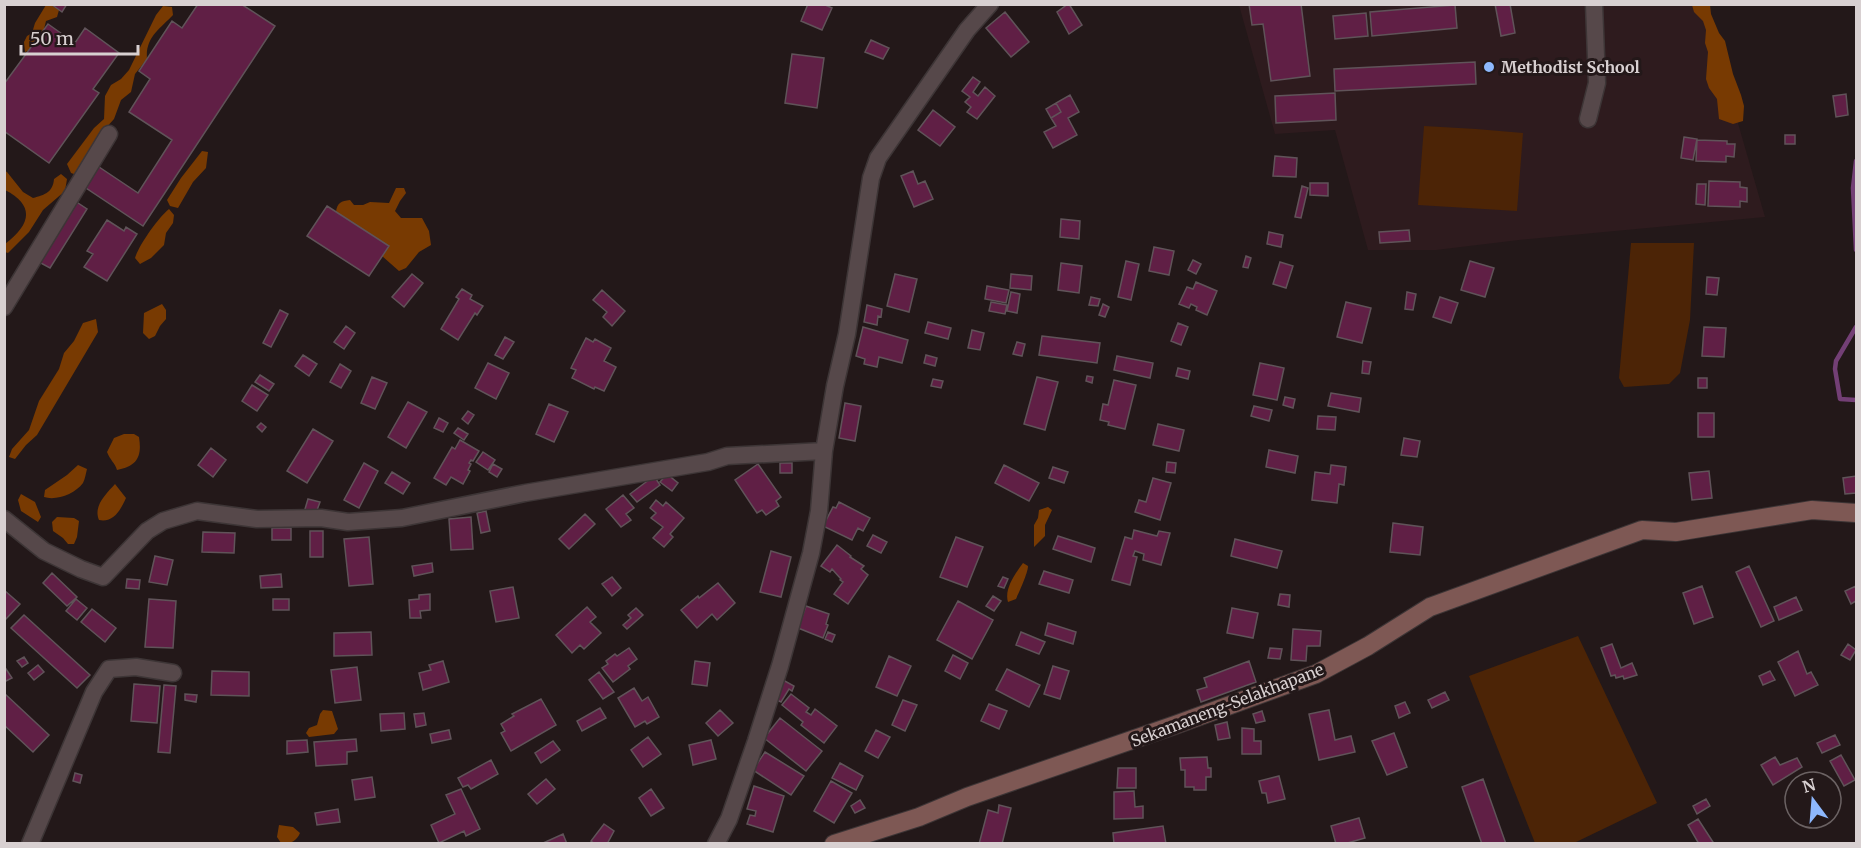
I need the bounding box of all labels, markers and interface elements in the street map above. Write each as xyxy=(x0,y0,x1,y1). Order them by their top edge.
scale bar xyxy=(21,18,138,56)
text: 50 m xyxy=(30,27,74,50)
place label: Methodist School xyxy=(1501,57,1640,77)
marker: Methodist School xyxy=(1482,60,1496,74)
street label: Sekamaneng-Selakhapane xyxy=(1128,659,1326,751)
north arrow xyxy=(1783,770,1843,830)
text: N xyxy=(1800,774,1818,797)

